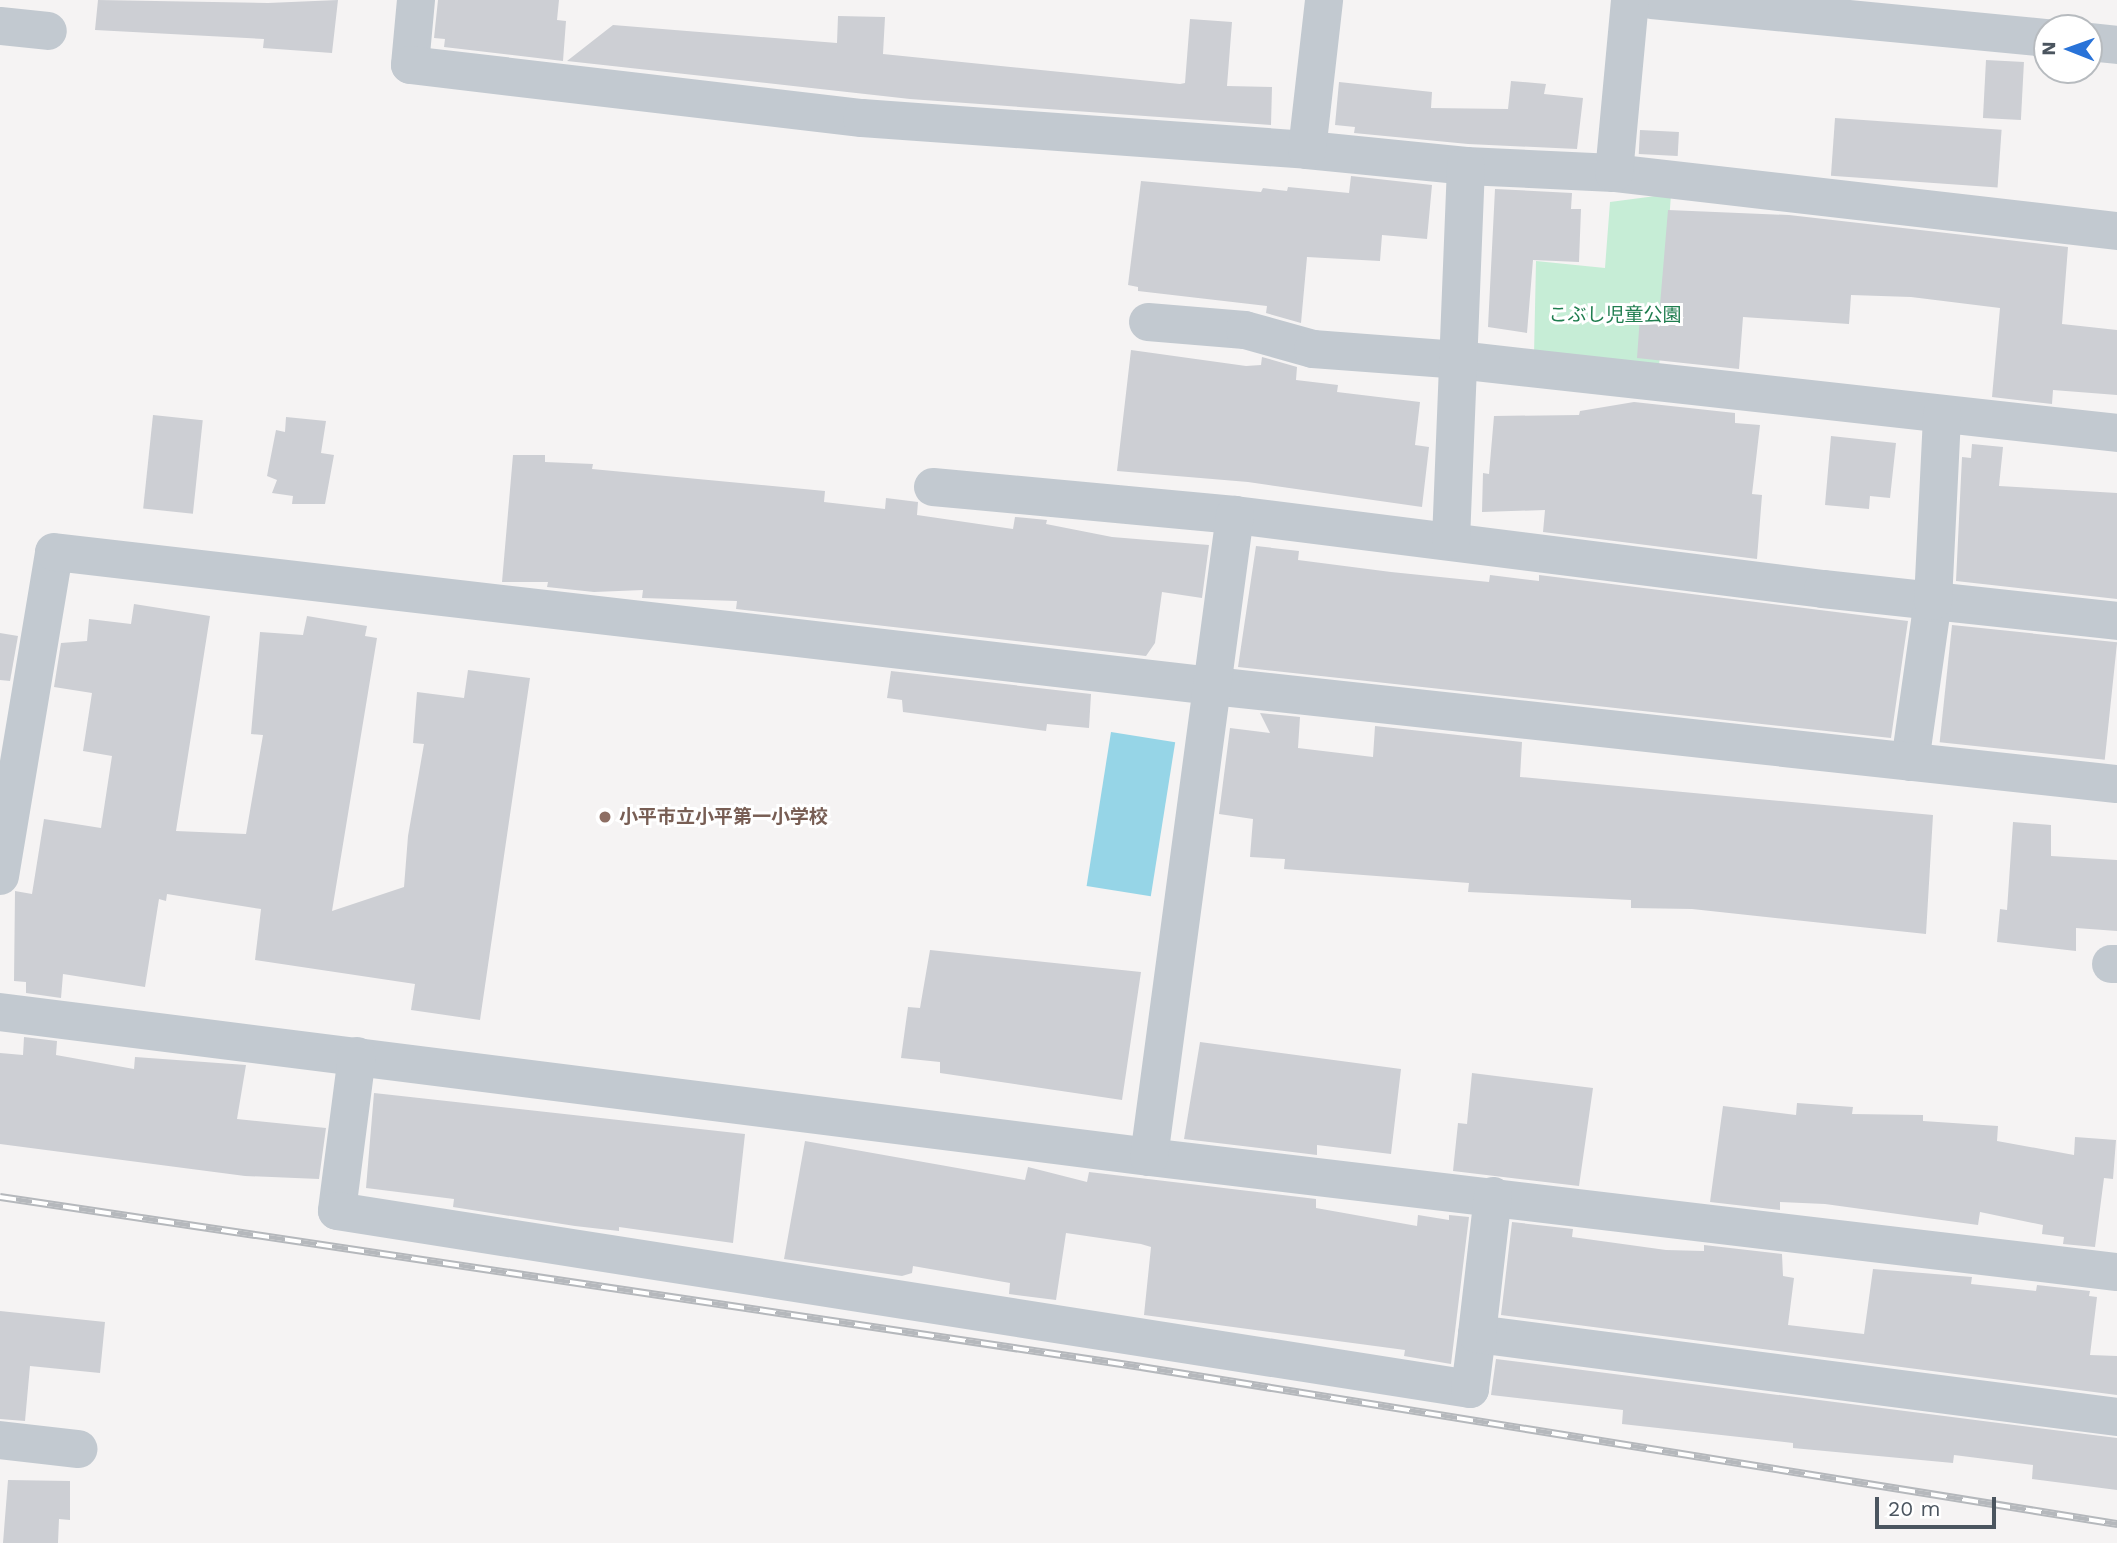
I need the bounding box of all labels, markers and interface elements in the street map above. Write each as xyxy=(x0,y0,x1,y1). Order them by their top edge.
north arrow xyxy=(2033,14,2103,84)
text: N xyxy=(2037,41,2060,56)
park label: こぶし児童公園 xyxy=(1549,304,1681,326)
place label: 小平市立小平第一小学校 xyxy=(619,806,828,828)
marker: 小平市立小平第一小学校 xyxy=(597,809,613,825)
scale bar xyxy=(1879,1484,2000,1528)
text: 20 m xyxy=(1888,1496,1940,1521)

